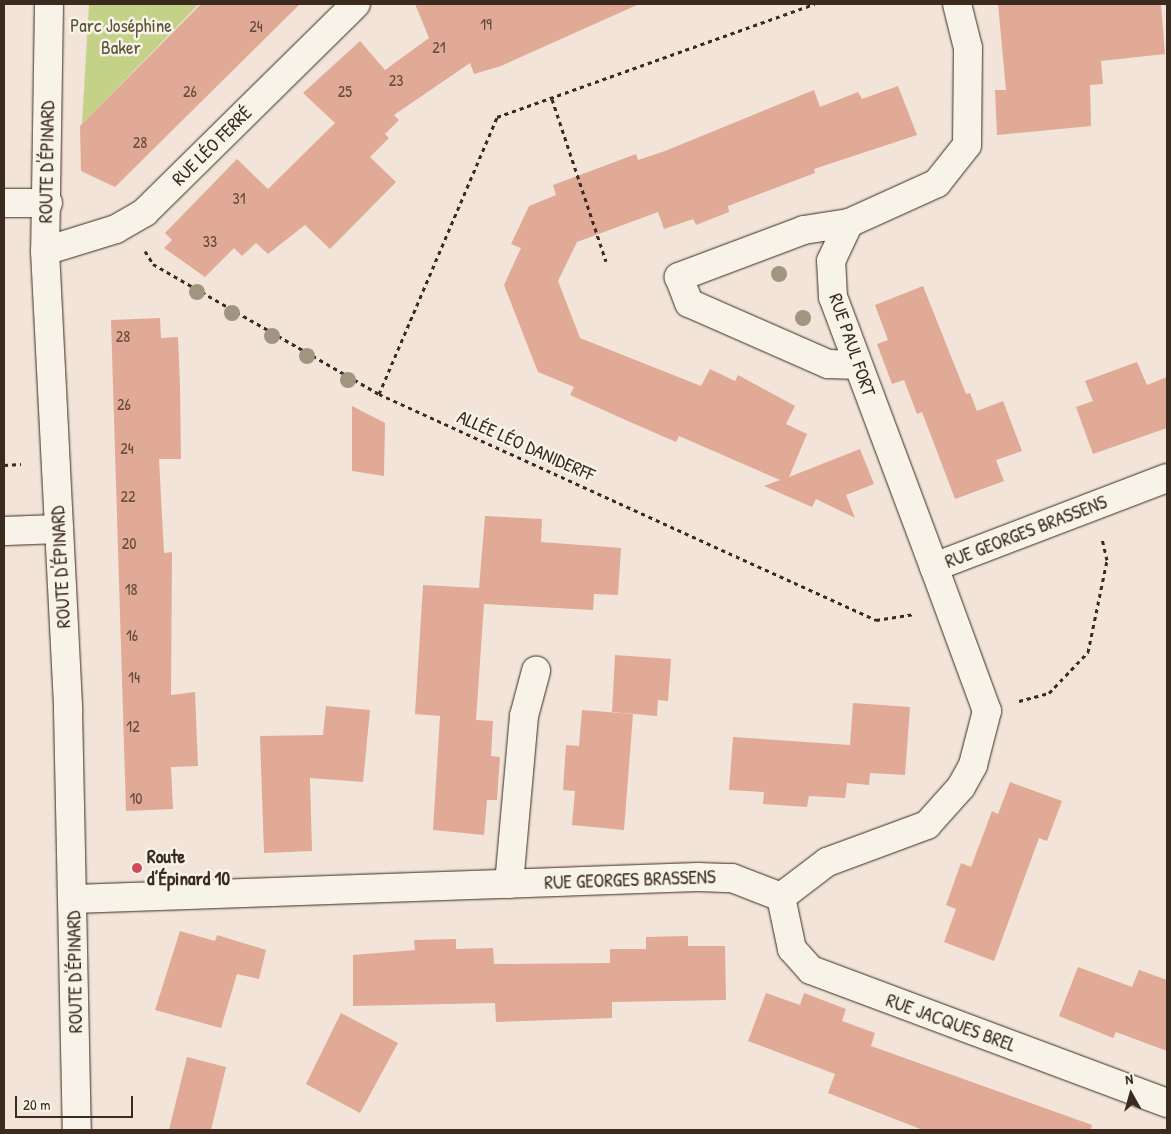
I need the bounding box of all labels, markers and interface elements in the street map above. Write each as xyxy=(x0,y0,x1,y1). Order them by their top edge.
house number: 19 xyxy=(480,14,492,34)
park label: Parc Joséphine Baker xyxy=(70,15,172,59)
house number: 24 xyxy=(249,16,263,36)
house number: 21 xyxy=(432,37,446,57)
house number: 23 xyxy=(389,70,403,90)
house number: 26 xyxy=(183,81,197,101)
house number: 25 xyxy=(338,81,352,101)
street label: ROUTE D'ÉPINARD xyxy=(35,101,59,223)
street label: RUE LÉO FERRÉ xyxy=(167,101,257,191)
house number: 28 xyxy=(133,132,147,152)
house number: 31 xyxy=(233,188,245,208)
house number: 33 xyxy=(203,231,217,251)
street label: RUE PAUL FORT xyxy=(824,291,880,399)
house number: 28 xyxy=(116,326,130,346)
house number: 26 xyxy=(117,394,131,414)
street label: ALLÉE LÉO DANIDERFF xyxy=(454,405,598,487)
house number: 24 xyxy=(120,438,134,458)
house number: 22 xyxy=(121,486,135,506)
street label: RUE GEORGES BRASSENS xyxy=(942,491,1110,573)
street label: ROUTE D'ÉPINARD xyxy=(46,505,76,629)
house number: 20 xyxy=(122,533,136,553)
house number: 18 xyxy=(125,579,137,599)
house number: 16 xyxy=(126,625,138,645)
house number: 14 xyxy=(128,667,140,687)
house number: 12 xyxy=(126,716,140,736)
house number: 10 xyxy=(130,788,142,808)
place label: Route d’Épinard 10 xyxy=(147,846,230,890)
marker: Route d’Épinard 10 xyxy=(131,862,143,874)
street label: RUE GEORGES BRASSENS xyxy=(544,866,716,894)
street label: ROUTE D'ÉPINARD xyxy=(63,911,87,1033)
street label: RUE JACQUES BREL xyxy=(883,989,1019,1057)
north arrow xyxy=(1106,1069,1156,1119)
text: N xyxy=(1124,1069,1134,1088)
scale bar xyxy=(18,1086,135,1118)
text: 20 m xyxy=(23,1094,50,1115)

